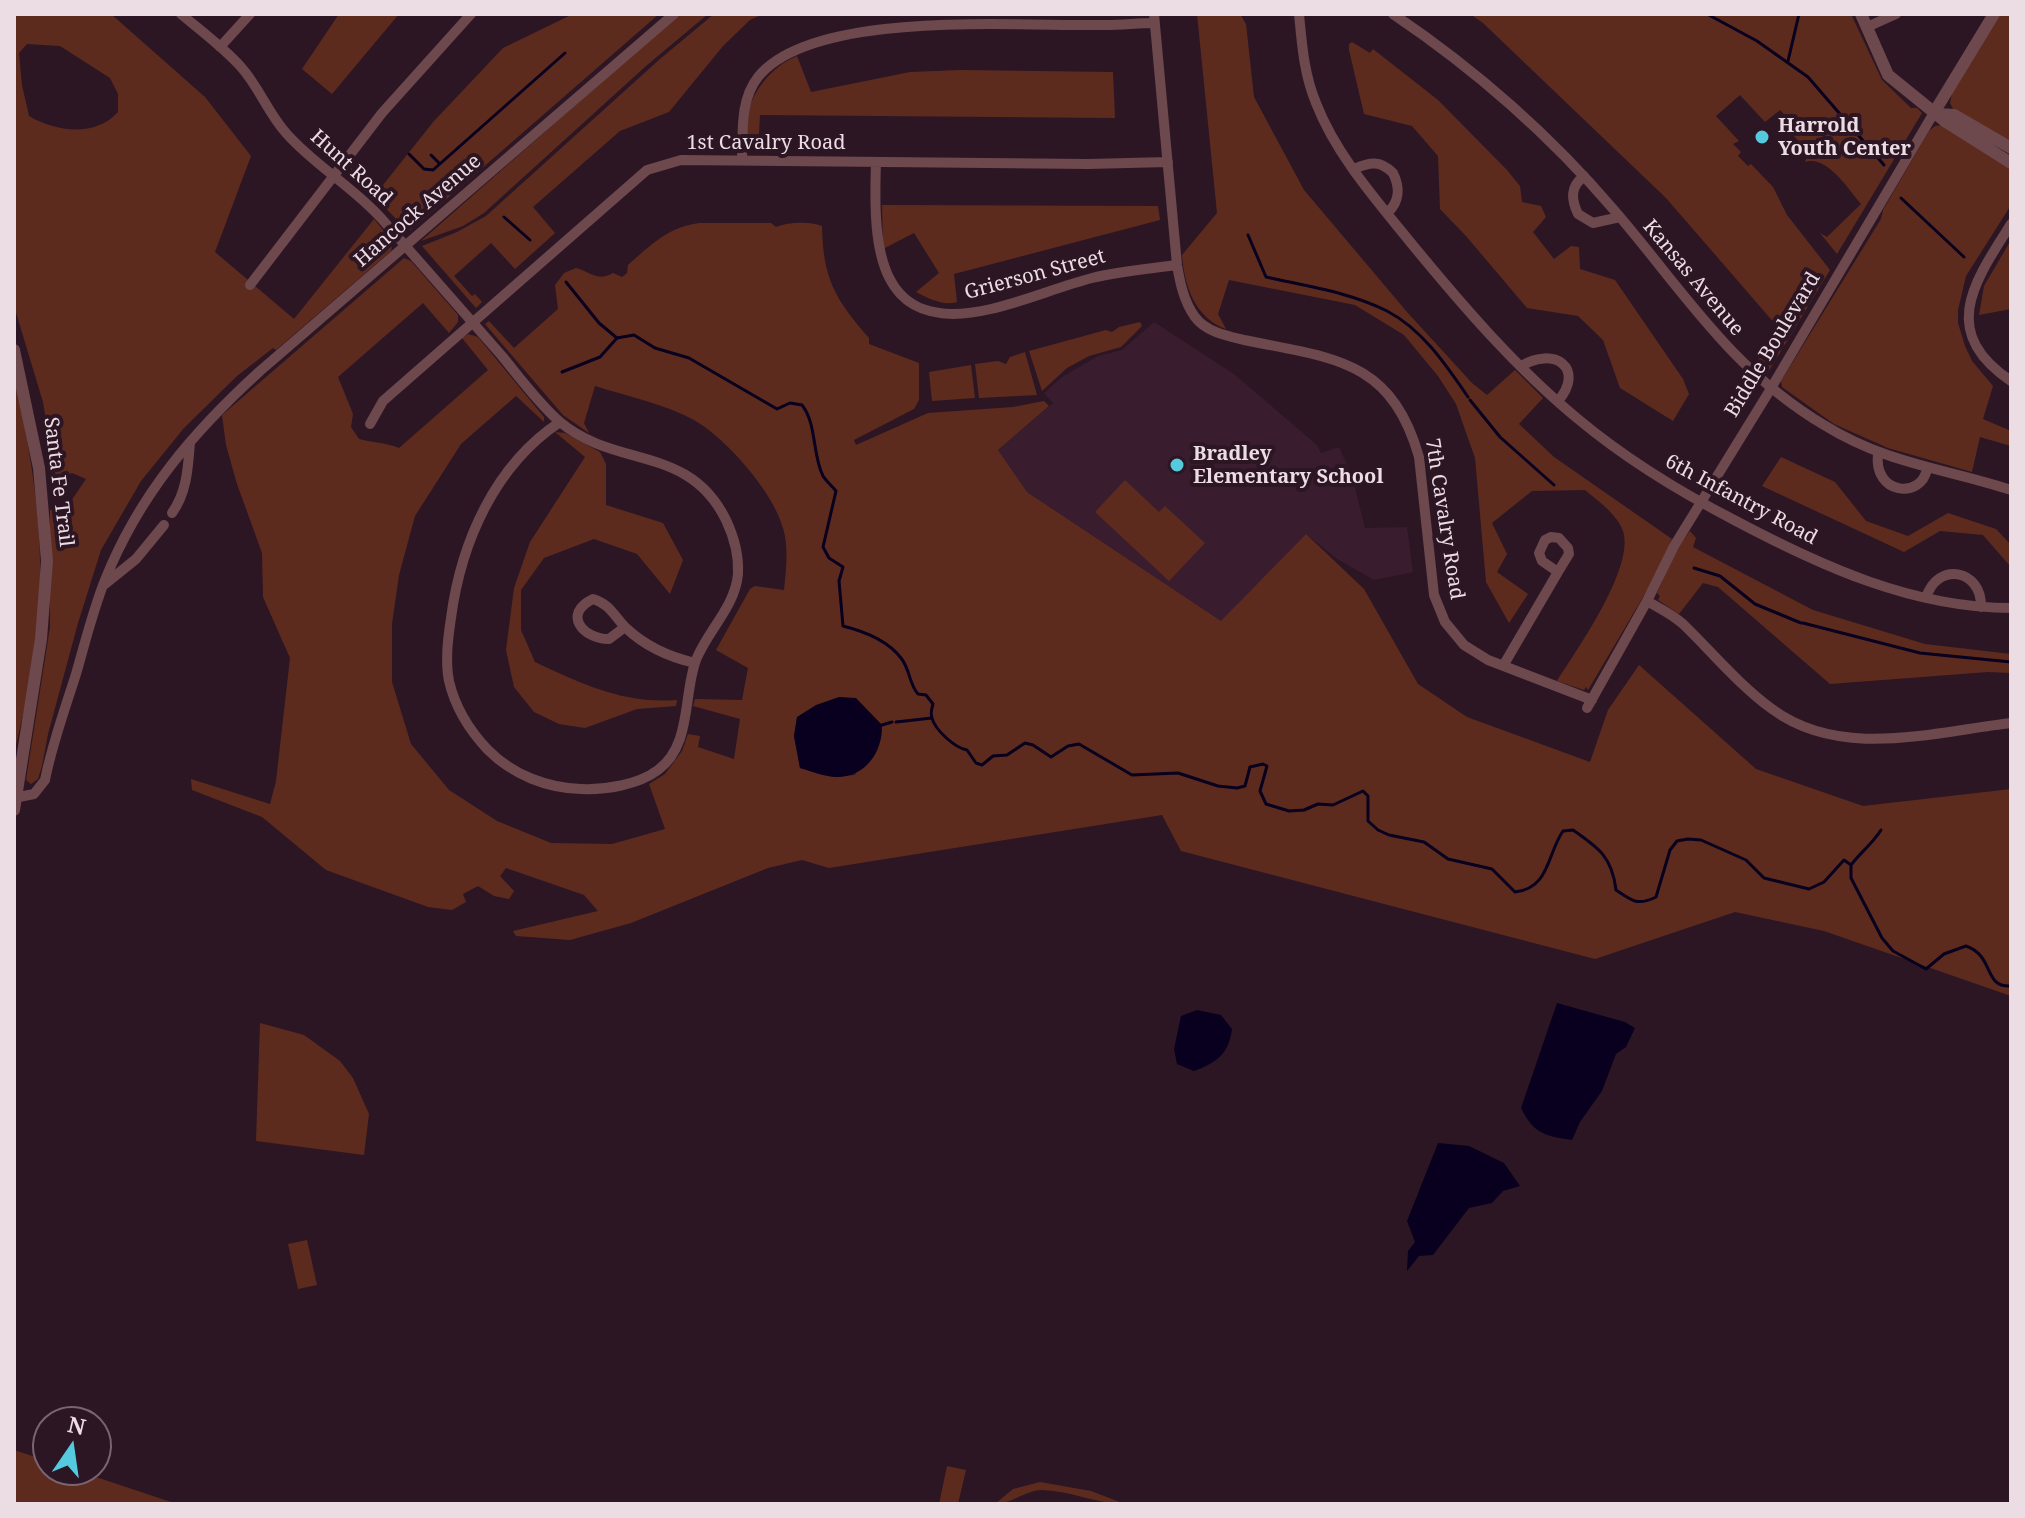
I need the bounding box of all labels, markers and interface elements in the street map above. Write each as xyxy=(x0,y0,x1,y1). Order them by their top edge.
place label: Harrold Youth Center xyxy=(1778,114,1911,161)
street label: Hunt Road xyxy=(305,125,397,211)
marker: Harrold Youth Center xyxy=(1753,128,1771,146)
street label: 1st Cavalry Road xyxy=(686,131,846,155)
street label: Hancock Avenue xyxy=(350,150,486,272)
street label: Kansas Avenue xyxy=(1637,215,1749,341)
street label: Grierson Street xyxy=(962,245,1108,305)
street label: Biddle Boulevard xyxy=(1720,268,1826,422)
street label: Santa Fe Trail xyxy=(38,416,78,548)
street label: 7th Cavalry Road xyxy=(1419,437,1469,601)
place label: Bradley Elementary School xyxy=(1193,442,1383,489)
street label: 6th Infantry Road xyxy=(1661,450,1821,550)
marker: Bradley Elementary School xyxy=(1168,456,1186,474)
north arrow xyxy=(32,1406,112,1486)
text: N xyxy=(65,1408,89,1441)

